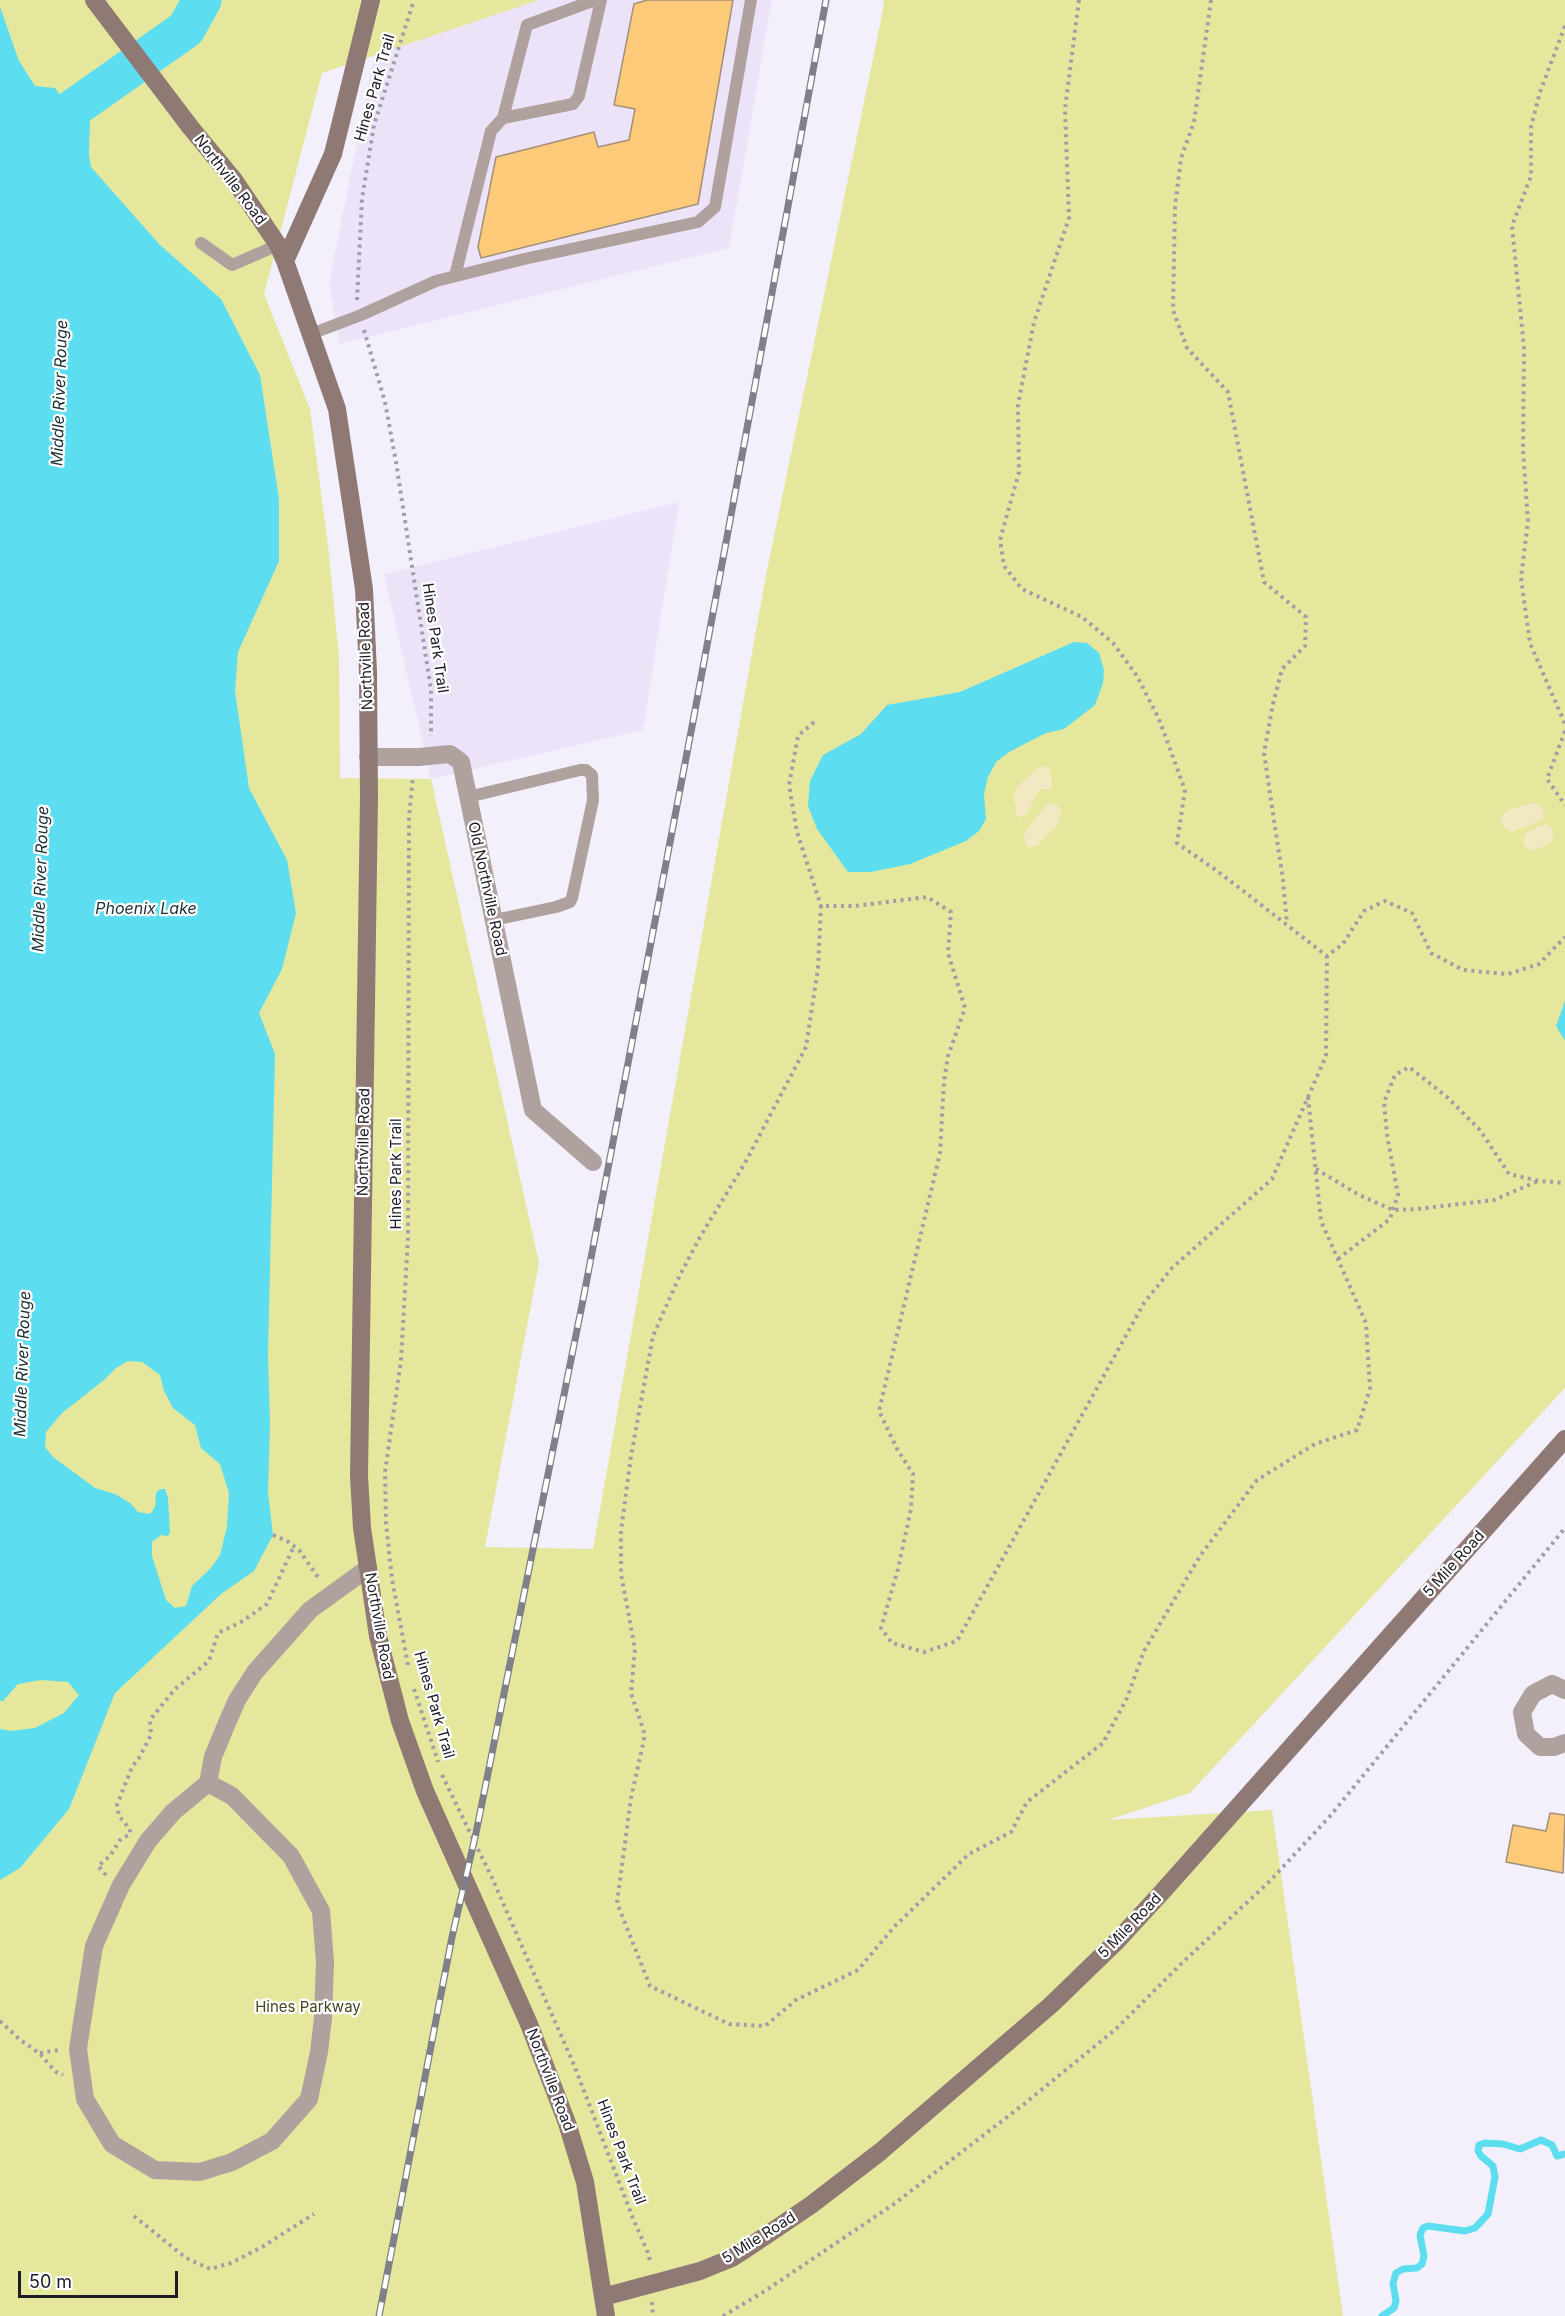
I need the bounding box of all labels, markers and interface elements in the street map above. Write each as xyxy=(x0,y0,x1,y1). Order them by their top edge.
street label: Hines Park Trail xyxy=(351,32,399,144)
street label: Northville Road xyxy=(190,131,270,229)
water label: Middle River Rouge xyxy=(48,320,72,466)
street label: Hines Park Trail xyxy=(418,582,452,694)
street label: Northville Road xyxy=(355,602,377,710)
water label: Middle River Rouge xyxy=(29,806,53,952)
street label: Old Northville Road xyxy=(464,820,510,958)
water label: Phoenix Lake xyxy=(95,899,197,919)
street label: Northville Road xyxy=(354,1088,374,1196)
street label: Hines Park Trail xyxy=(387,1118,405,1230)
water label: Middle River Rouge xyxy=(11,1291,35,1437)
street label: 5 Mile Road xyxy=(1419,1527,1489,1601)
street label: Northville Road xyxy=(361,1571,397,1681)
street label: Hines Park Trail xyxy=(410,1649,458,1761)
street label: 5 Mile Road xyxy=(1095,1890,1165,1962)
park label: Hines Parkway xyxy=(255,1998,361,2016)
street label: Northville Road xyxy=(522,2026,578,2134)
street label: Hines Park Trail xyxy=(593,2097,649,2207)
street label: 5 Mile Road xyxy=(719,2208,799,2268)
scale bar xyxy=(21,2259,182,2297)
text: 50 m xyxy=(29,2271,72,2292)

